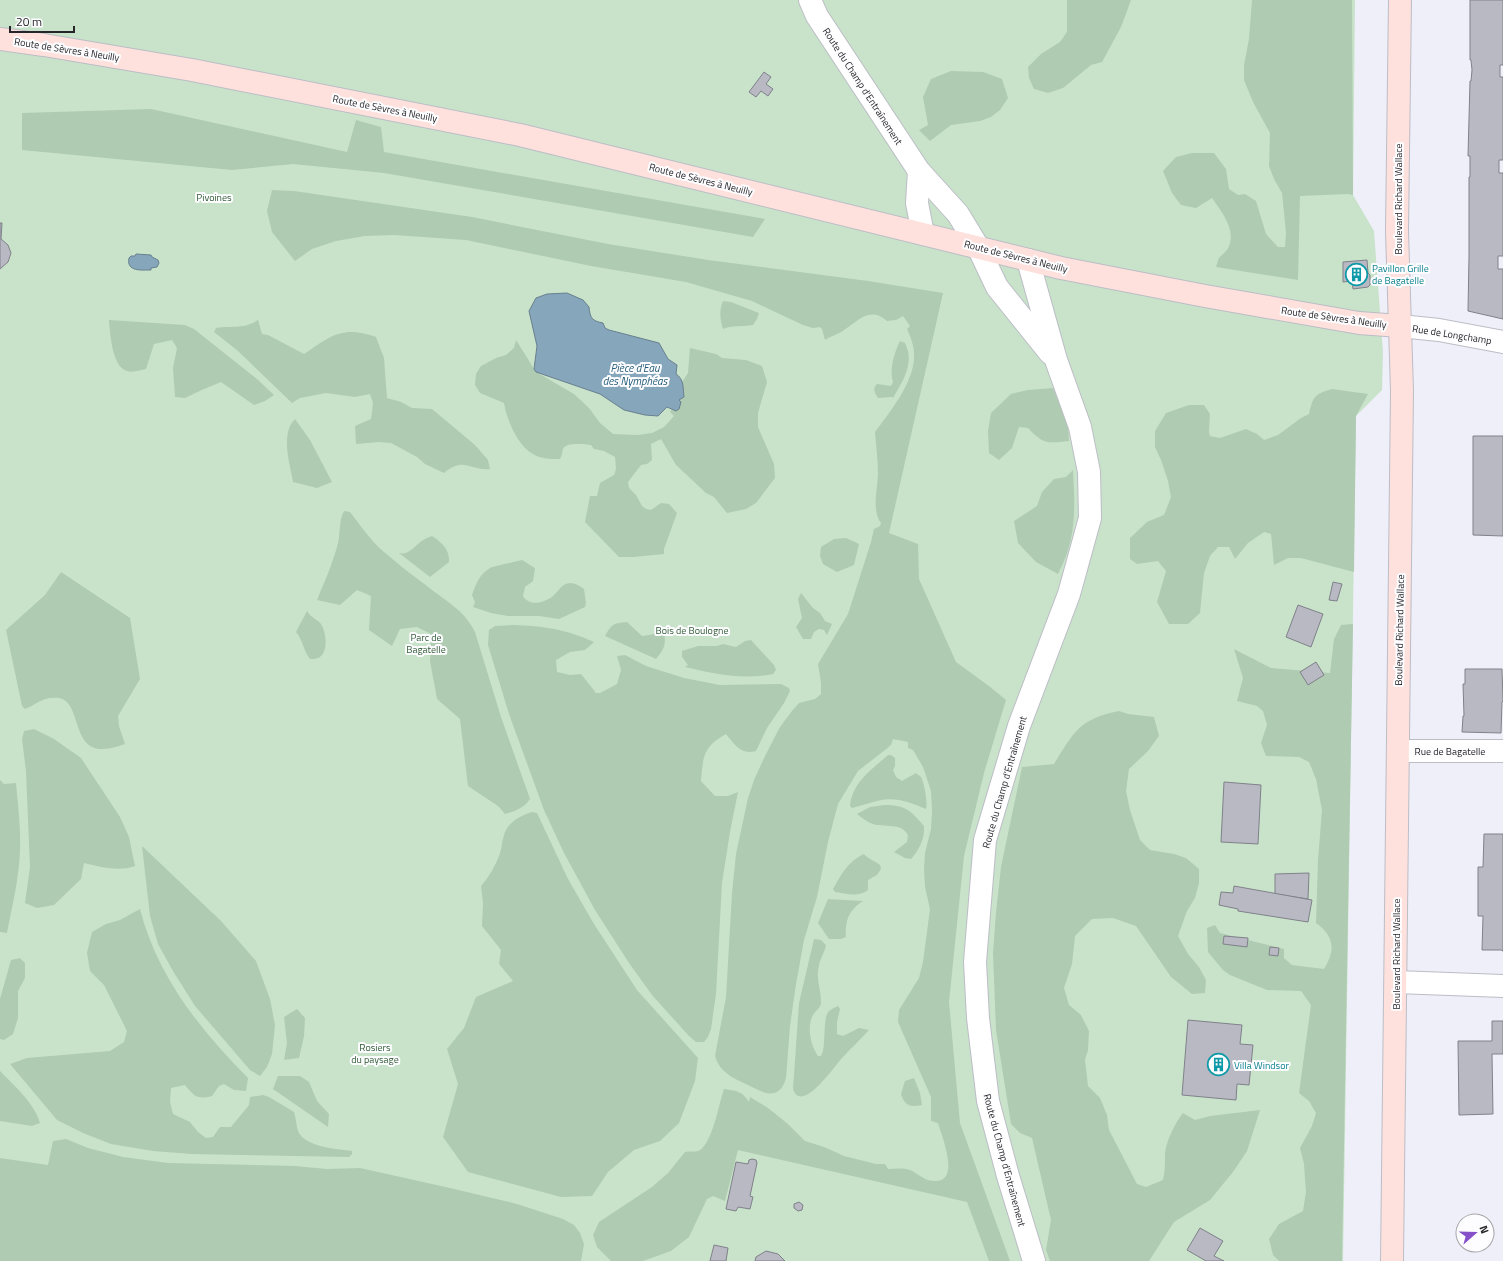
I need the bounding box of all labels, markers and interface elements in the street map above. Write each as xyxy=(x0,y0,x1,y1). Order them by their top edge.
scale bar xyxy=(10,8,74,34)
text: 20 m xyxy=(16,12,42,31)
street label: Route du Champ d'Entraînement xyxy=(819,25,906,148)
street label: Route de Sèvres à Neuilly xyxy=(13,34,121,65)
street label: Route de Sèvres à Neuilly xyxy=(331,91,439,126)
street label: Boulevard Richard Wallace xyxy=(1391,143,1406,255)
street label: Route de Sèvres à Neuilly xyxy=(647,159,754,200)
park label: Pivoines xyxy=(196,190,232,205)
street label: Route de Sèvres à Neuilly xyxy=(962,236,1069,277)
building icon: Pavillon Grille de Bagatelle xyxy=(1343,261,1369,287)
place label: Pavillon Grille de Bagatelle xyxy=(1372,261,1429,288)
street label: Route de Sèvres à Neuilly xyxy=(1280,303,1388,332)
street label: Rue de Longchamp xyxy=(1411,321,1493,348)
water label: Pièce d'Eau des Nymphéas xyxy=(603,360,669,389)
street label: Boulevard Richard Wallace xyxy=(1391,574,1408,686)
park label: Bois de Boulogne xyxy=(656,623,728,638)
park label: Parc de Bagatelle xyxy=(406,630,446,657)
street label: Route du Champ d'Entraînement xyxy=(978,714,1031,850)
street label: Rue de Bagatelle xyxy=(1415,744,1485,759)
street label: Boulevard Richard Wallace xyxy=(1389,898,1404,1010)
park label: Rosiers du paysage xyxy=(351,1040,399,1067)
building icon: Villa Windsor xyxy=(1205,1052,1231,1078)
place label: Villa Windsor xyxy=(1234,1058,1289,1073)
street label: Route du Champ d'Entraînement xyxy=(980,1092,1030,1229)
north arrow xyxy=(1455,1213,1495,1253)
text: N xyxy=(1476,1223,1493,1236)

